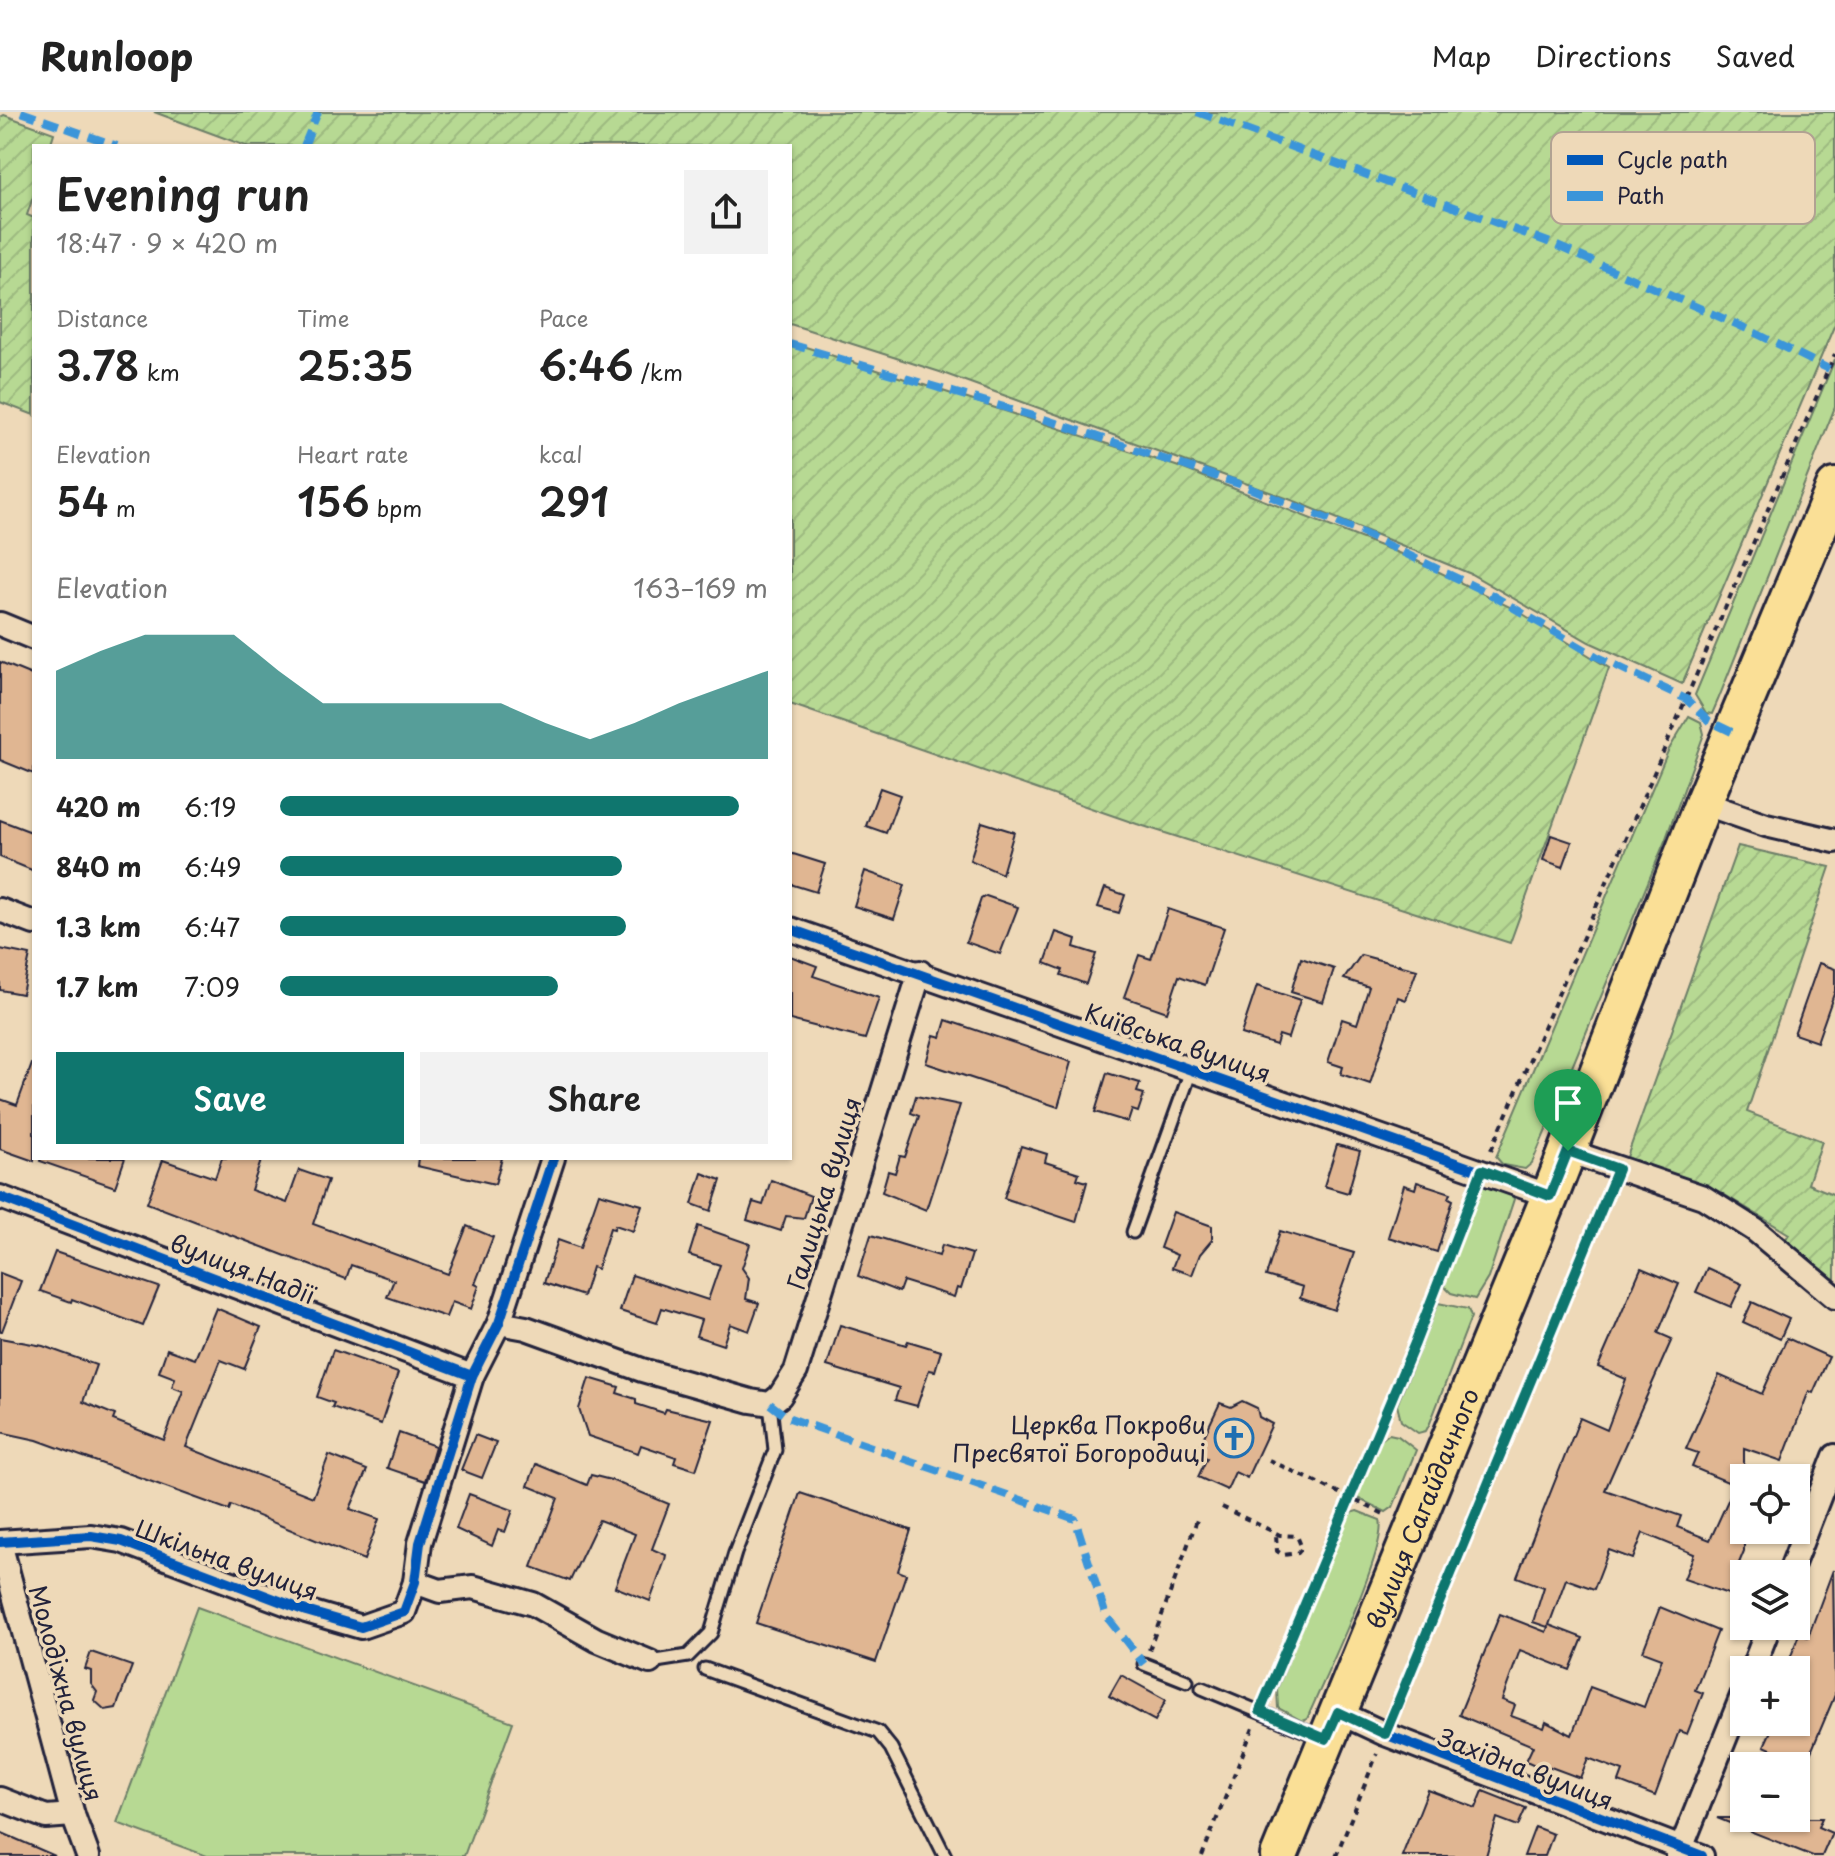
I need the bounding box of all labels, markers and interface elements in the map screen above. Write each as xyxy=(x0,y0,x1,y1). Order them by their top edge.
text: Runloop xyxy=(40,27,193,84)
text: Map xyxy=(1432,34,1491,77)
text: Directions xyxy=(1535,34,1672,77)
text: Saved xyxy=(1716,34,1795,77)
legend xyxy=(1551,132,1815,224)
text: Cycle path xyxy=(1617,142,1728,175)
text: Evening run xyxy=(56,160,310,226)
button: share xyxy=(684,170,768,254)
text: Path xyxy=(1617,178,1665,211)
text: 18:47 · 9 × 420 m xyxy=(56,223,278,262)
text: Distance xyxy=(56,301,148,334)
text: Time xyxy=(297,301,349,334)
text: Pace xyxy=(539,301,588,334)
text: 3.78 xyxy=(56,334,140,395)
text: 25:35 xyxy=(297,334,414,395)
text: 6:46 xyxy=(539,334,634,395)
text: km xyxy=(140,355,180,388)
text: /km xyxy=(634,355,683,388)
text: Elevation xyxy=(56,437,151,470)
text: Heart rate xyxy=(297,437,408,470)
text: kcal xyxy=(539,437,583,470)
text: 54 xyxy=(56,470,109,531)
text: 156 xyxy=(297,470,370,531)
text: 291 xyxy=(539,470,609,531)
text: m xyxy=(109,491,136,524)
text: bpm xyxy=(370,491,422,524)
text: Elevation xyxy=(56,568,168,607)
text: 163–169 m xyxy=(633,568,768,607)
text: 420 m xyxy=(56,787,141,826)
text: 6:19 xyxy=(184,787,237,826)
text: 840 m xyxy=(56,847,141,886)
text: 6:49 xyxy=(184,847,242,886)
text: 1.3 km xyxy=(56,907,141,946)
text: 6:47 xyxy=(184,907,240,946)
text: 1.7 km xyxy=(56,967,139,1006)
text: 7:09 xyxy=(184,967,240,1006)
street label: Київська вулиця xyxy=(1080,993,1276,1091)
button: Save xyxy=(56,1052,404,1144)
button: Share xyxy=(420,1052,768,1144)
pin xyxy=(1534,1069,1602,1151)
icon: arrive xyxy=(1546,1081,1590,1125)
street label: Галицька вулиця xyxy=(777,1092,869,1294)
street label: вулиця Надії xyxy=(165,1224,322,1313)
street label: вулиця Сагайдачного xyxy=(1356,1382,1487,1634)
place label: Церква Покрови Пресвятої Богородиці xyxy=(952,1406,1206,1470)
church icon: Церква Покрови Пресвятої Богородиці xyxy=(1213,1417,1255,1459)
map controls xyxy=(1730,1464,1810,1832)
button: locate xyxy=(1730,1464,1810,1544)
street label: Шкільна вулиця xyxy=(131,1509,323,1609)
button: layers xyxy=(1730,1560,1810,1640)
street label: Молодіжна вулиця xyxy=(21,1581,113,1805)
button: + xyxy=(1730,1656,1810,1736)
street label: Західна вулиця xyxy=(1433,1718,1619,1818)
button: − xyxy=(1730,1752,1810,1832)

